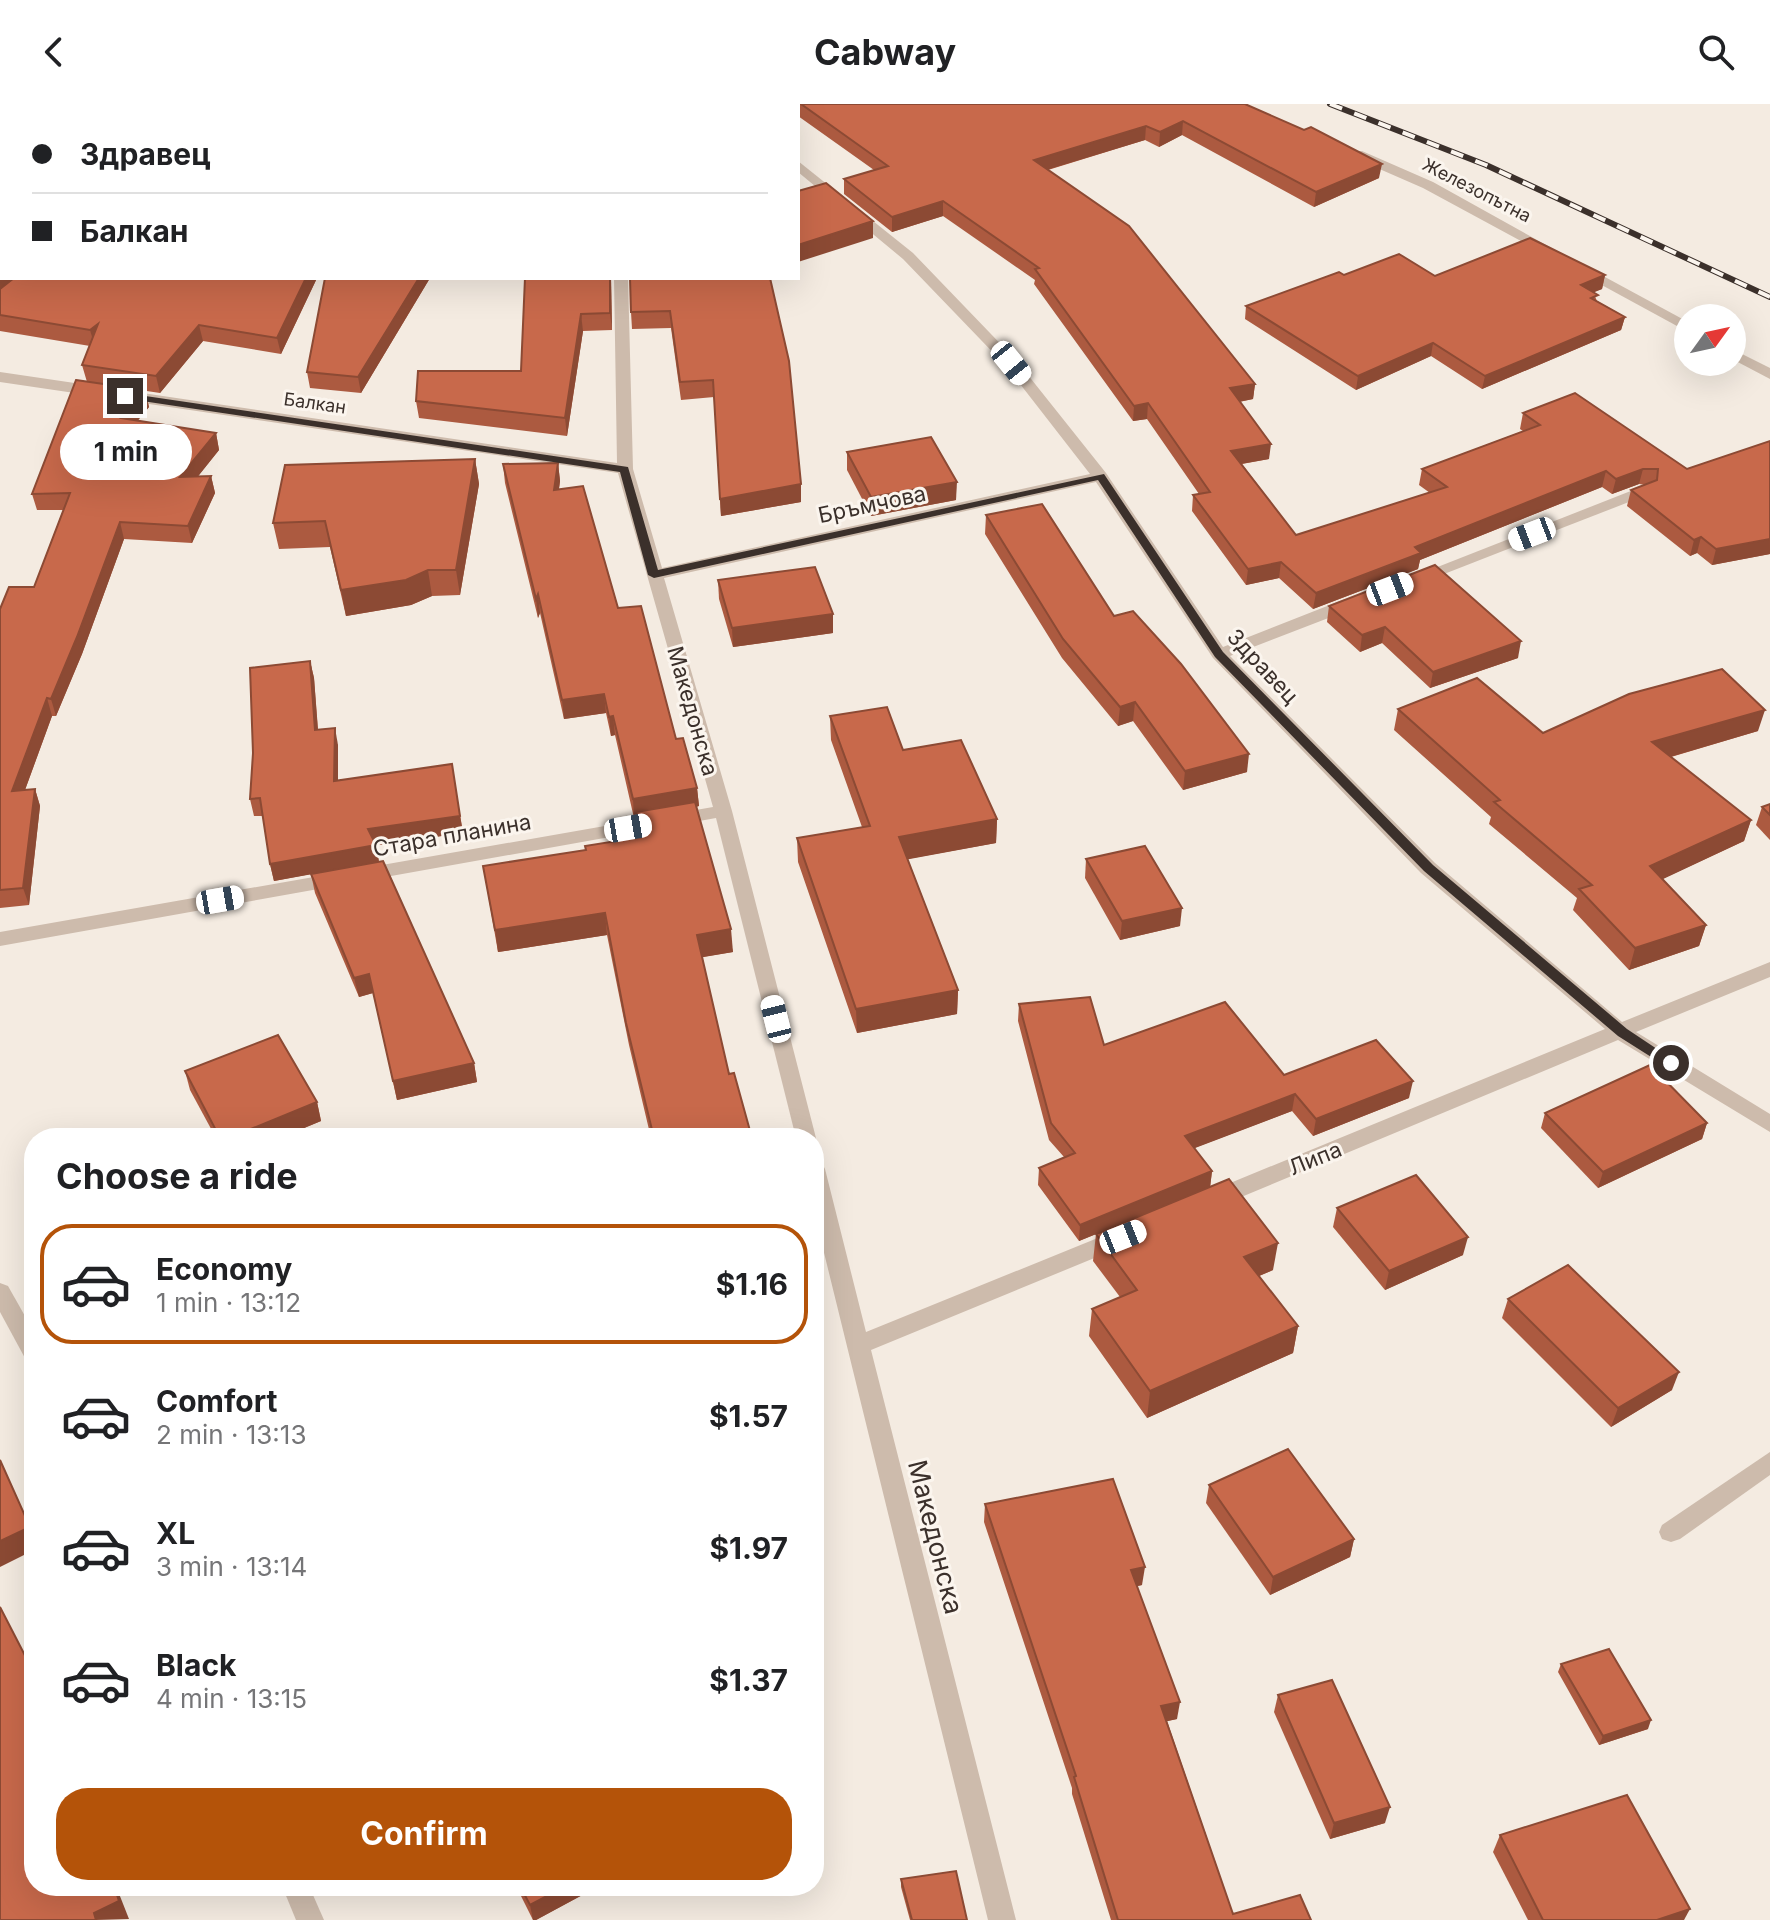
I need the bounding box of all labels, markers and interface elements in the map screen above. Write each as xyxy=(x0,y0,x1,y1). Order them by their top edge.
icon: back xyxy=(32,30,76,74)
text: Cabway xyxy=(814,30,956,74)
icon: search xyxy=(1694,30,1738,74)
text: Здравец xyxy=(80,136,211,172)
street label: Железопътна xyxy=(1419,154,1535,226)
text: Балкан xyxy=(80,213,189,249)
north arrow xyxy=(1674,304,1746,376)
map controls xyxy=(1674,304,1746,376)
car xyxy=(987,337,1035,389)
route end xyxy=(107,378,143,414)
street label: Балкан xyxy=(283,388,347,418)
callout: 1 min xyxy=(59,424,191,480)
text: 1 min xyxy=(94,436,158,467)
street label: Бръмчова xyxy=(816,480,928,528)
car xyxy=(1505,514,1559,554)
car xyxy=(1363,569,1417,609)
street label: Здравец xyxy=(1222,624,1304,708)
street label: Македонска xyxy=(662,643,724,779)
street label: Стара планина xyxy=(371,808,533,862)
car xyxy=(602,812,654,844)
car xyxy=(194,884,246,916)
car xyxy=(759,993,793,1045)
route start xyxy=(1653,1045,1689,1081)
street label: Липа xyxy=(1285,1136,1345,1180)
text: Choose a ride xyxy=(56,1154,298,1198)
car xyxy=(1096,1217,1150,1257)
icon: car xyxy=(60,1248,132,1320)
text: Economy xyxy=(156,1251,292,1287)
text: $1.16 xyxy=(716,1266,788,1302)
text: 1 min · 13:12 xyxy=(156,1287,301,1318)
icon: car xyxy=(60,1380,132,1452)
text: Comfort xyxy=(156,1383,277,1419)
text: $1.57 xyxy=(709,1398,788,1434)
text: 2 min · 13:13 xyxy=(156,1419,306,1450)
street label: Македонска xyxy=(902,1457,970,1617)
icon: car xyxy=(60,1512,132,1584)
text: XL xyxy=(156,1515,195,1551)
text: $1.97 xyxy=(709,1530,788,1566)
text: 3 min · 13:14 xyxy=(156,1551,307,1582)
icon: car xyxy=(60,1644,132,1716)
text: Black xyxy=(156,1647,236,1683)
text: $1.37 xyxy=(709,1662,788,1698)
text: 4 min · 13:15 xyxy=(156,1683,307,1714)
button: Confirm xyxy=(56,1788,792,1880)

